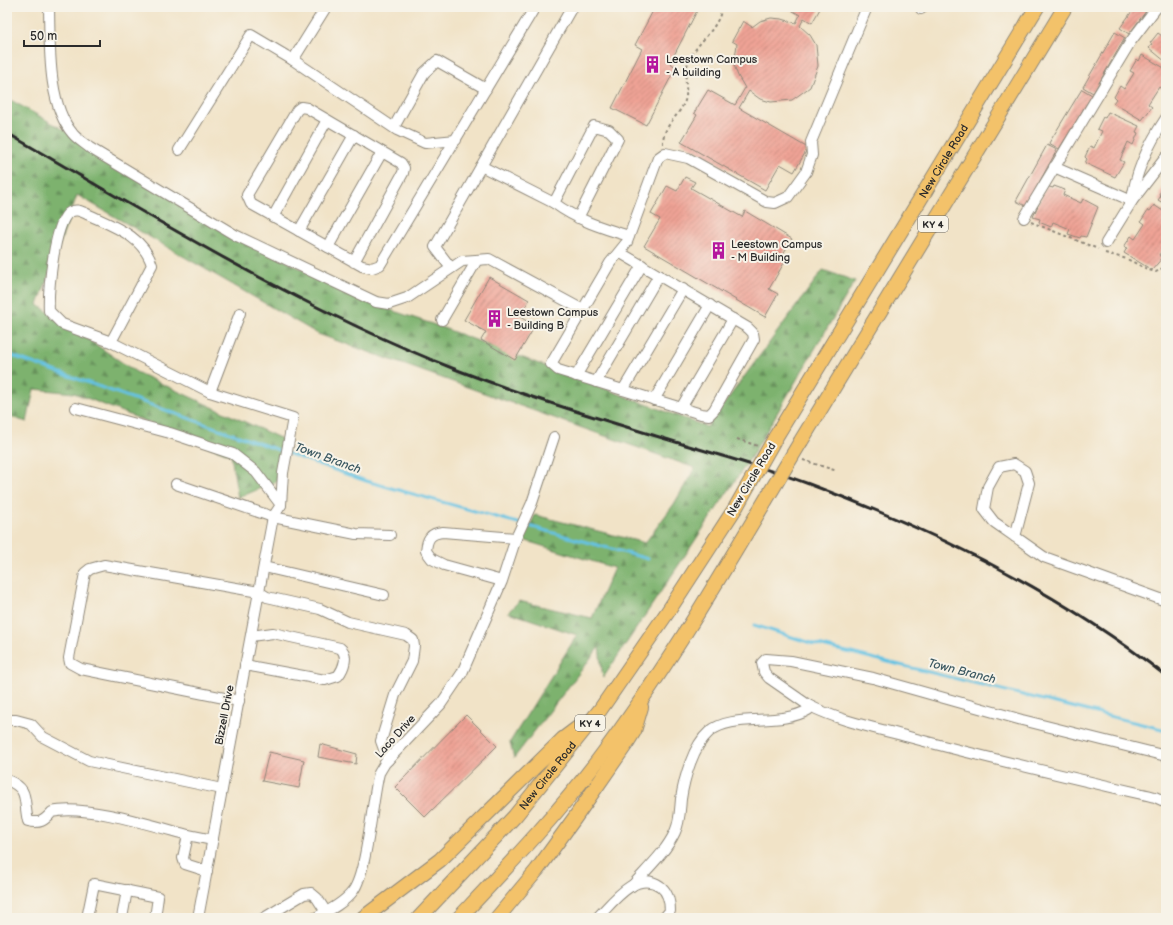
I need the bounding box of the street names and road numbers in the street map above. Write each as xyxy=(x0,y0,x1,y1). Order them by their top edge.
street label: New Circle Road xyxy=(916,122,971,201)
road number: KY 4 xyxy=(918,216,948,232)
street label: New Circle Road xyxy=(724,440,779,518)
street label: Bizzell Drive xyxy=(212,684,237,746)
street label: Laco Drive xyxy=(373,712,418,760)
road number: KY 4 xyxy=(575,715,605,731)
street label: New Circle Road xyxy=(517,739,579,813)

